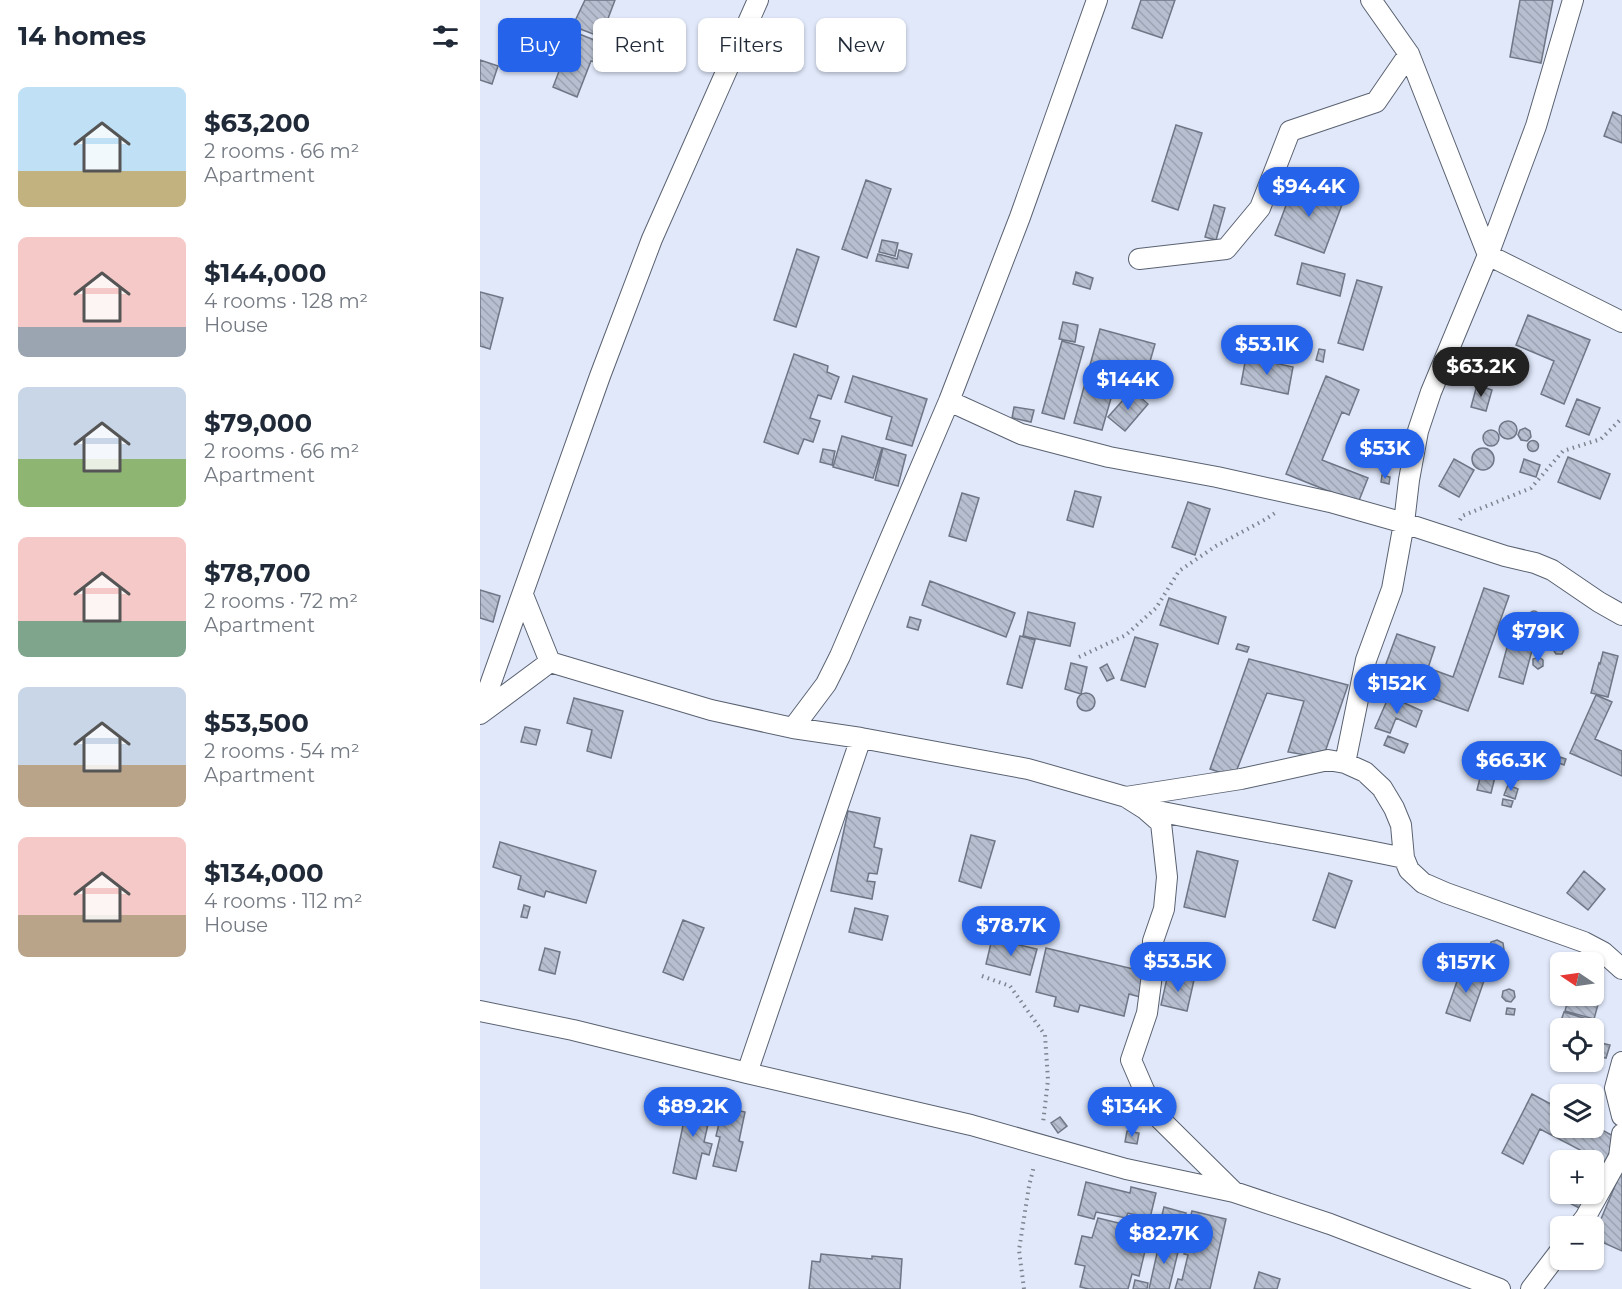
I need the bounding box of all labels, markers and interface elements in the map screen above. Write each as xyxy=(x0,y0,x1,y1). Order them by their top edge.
chip: Buy xyxy=(498,18,581,72)
chip: Rent xyxy=(593,18,686,72)
chip: Filters xyxy=(698,18,804,72)
chip: New xyxy=(816,18,906,72)
text: 14 homes xyxy=(18,20,146,52)
icon: filters xyxy=(429,20,462,53)
text: $63,200 xyxy=(204,107,310,139)
icon: home xyxy=(66,111,138,183)
text: 2 rooms · 66 m² xyxy=(204,139,359,163)
text: Apartment xyxy=(204,163,315,187)
pin: $94.4K xyxy=(1260,167,1358,218)
text: $94.4K xyxy=(1272,174,1346,198)
text: $144,000 xyxy=(204,257,326,289)
icon: home xyxy=(66,261,138,333)
text: 4 rooms · 128 m² xyxy=(204,289,368,313)
text: House xyxy=(204,313,268,337)
pin: $53.1K xyxy=(1218,325,1316,376)
text: $53.1K xyxy=(1235,332,1299,356)
pin: $63.2K xyxy=(1432,347,1530,398)
text: $63.2K xyxy=(1446,354,1516,378)
pin: $144K xyxy=(1086,360,1170,411)
text: $144K xyxy=(1097,367,1159,391)
text: $79,000 xyxy=(204,407,312,439)
icon: home xyxy=(66,411,138,483)
pin: $53K xyxy=(1349,429,1421,480)
text: $53K xyxy=(1359,436,1411,460)
text: 2 rooms · 66 m² xyxy=(204,439,359,463)
text: Apartment xyxy=(204,463,315,487)
text: $78,700 xyxy=(204,557,311,589)
icon: home xyxy=(66,561,138,633)
text: 2 rooms · 72 m² xyxy=(204,589,358,613)
pin: $79K xyxy=(1502,612,1574,663)
text: Apartment xyxy=(204,613,315,637)
text: $79K xyxy=(1512,619,1564,643)
pin: $152K xyxy=(1355,664,1439,715)
text: $152K xyxy=(1368,671,1426,695)
text: $53,500 xyxy=(204,707,309,739)
icon: home xyxy=(66,711,138,783)
text: 2 rooms · 54 m² xyxy=(204,739,360,763)
pin: $66.3K xyxy=(1462,741,1560,792)
text: $66.3K xyxy=(1476,748,1546,772)
text: Apartment xyxy=(204,763,315,787)
text: $134,000 xyxy=(204,857,324,889)
icon: home xyxy=(66,861,138,933)
text: 4 rooms · 112 m² xyxy=(204,889,363,913)
pin: $78.7K xyxy=(962,906,1060,957)
text: House xyxy=(204,913,268,937)
text: $78.7K xyxy=(976,913,1046,937)
pin: $53.5K xyxy=(1129,942,1227,993)
pin: $157K xyxy=(1424,943,1508,994)
text: $53.5K xyxy=(1144,949,1212,973)
text: $157K xyxy=(1436,950,1496,974)
north arrow xyxy=(1550,952,1604,1006)
map controls xyxy=(1550,952,1604,1270)
button: locate xyxy=(1550,1018,1604,1072)
button: layers xyxy=(1550,1084,1604,1138)
pin: $89.2K xyxy=(644,1087,742,1138)
pin: $134K xyxy=(1090,1087,1174,1138)
text: $89.2K xyxy=(658,1094,728,1118)
text: $134K xyxy=(1102,1094,1162,1118)
button: + xyxy=(1550,1150,1604,1204)
pin: $82.7K xyxy=(1115,1214,1213,1265)
button: − xyxy=(1550,1216,1604,1270)
text: $82.7K xyxy=(1129,1221,1199,1245)

